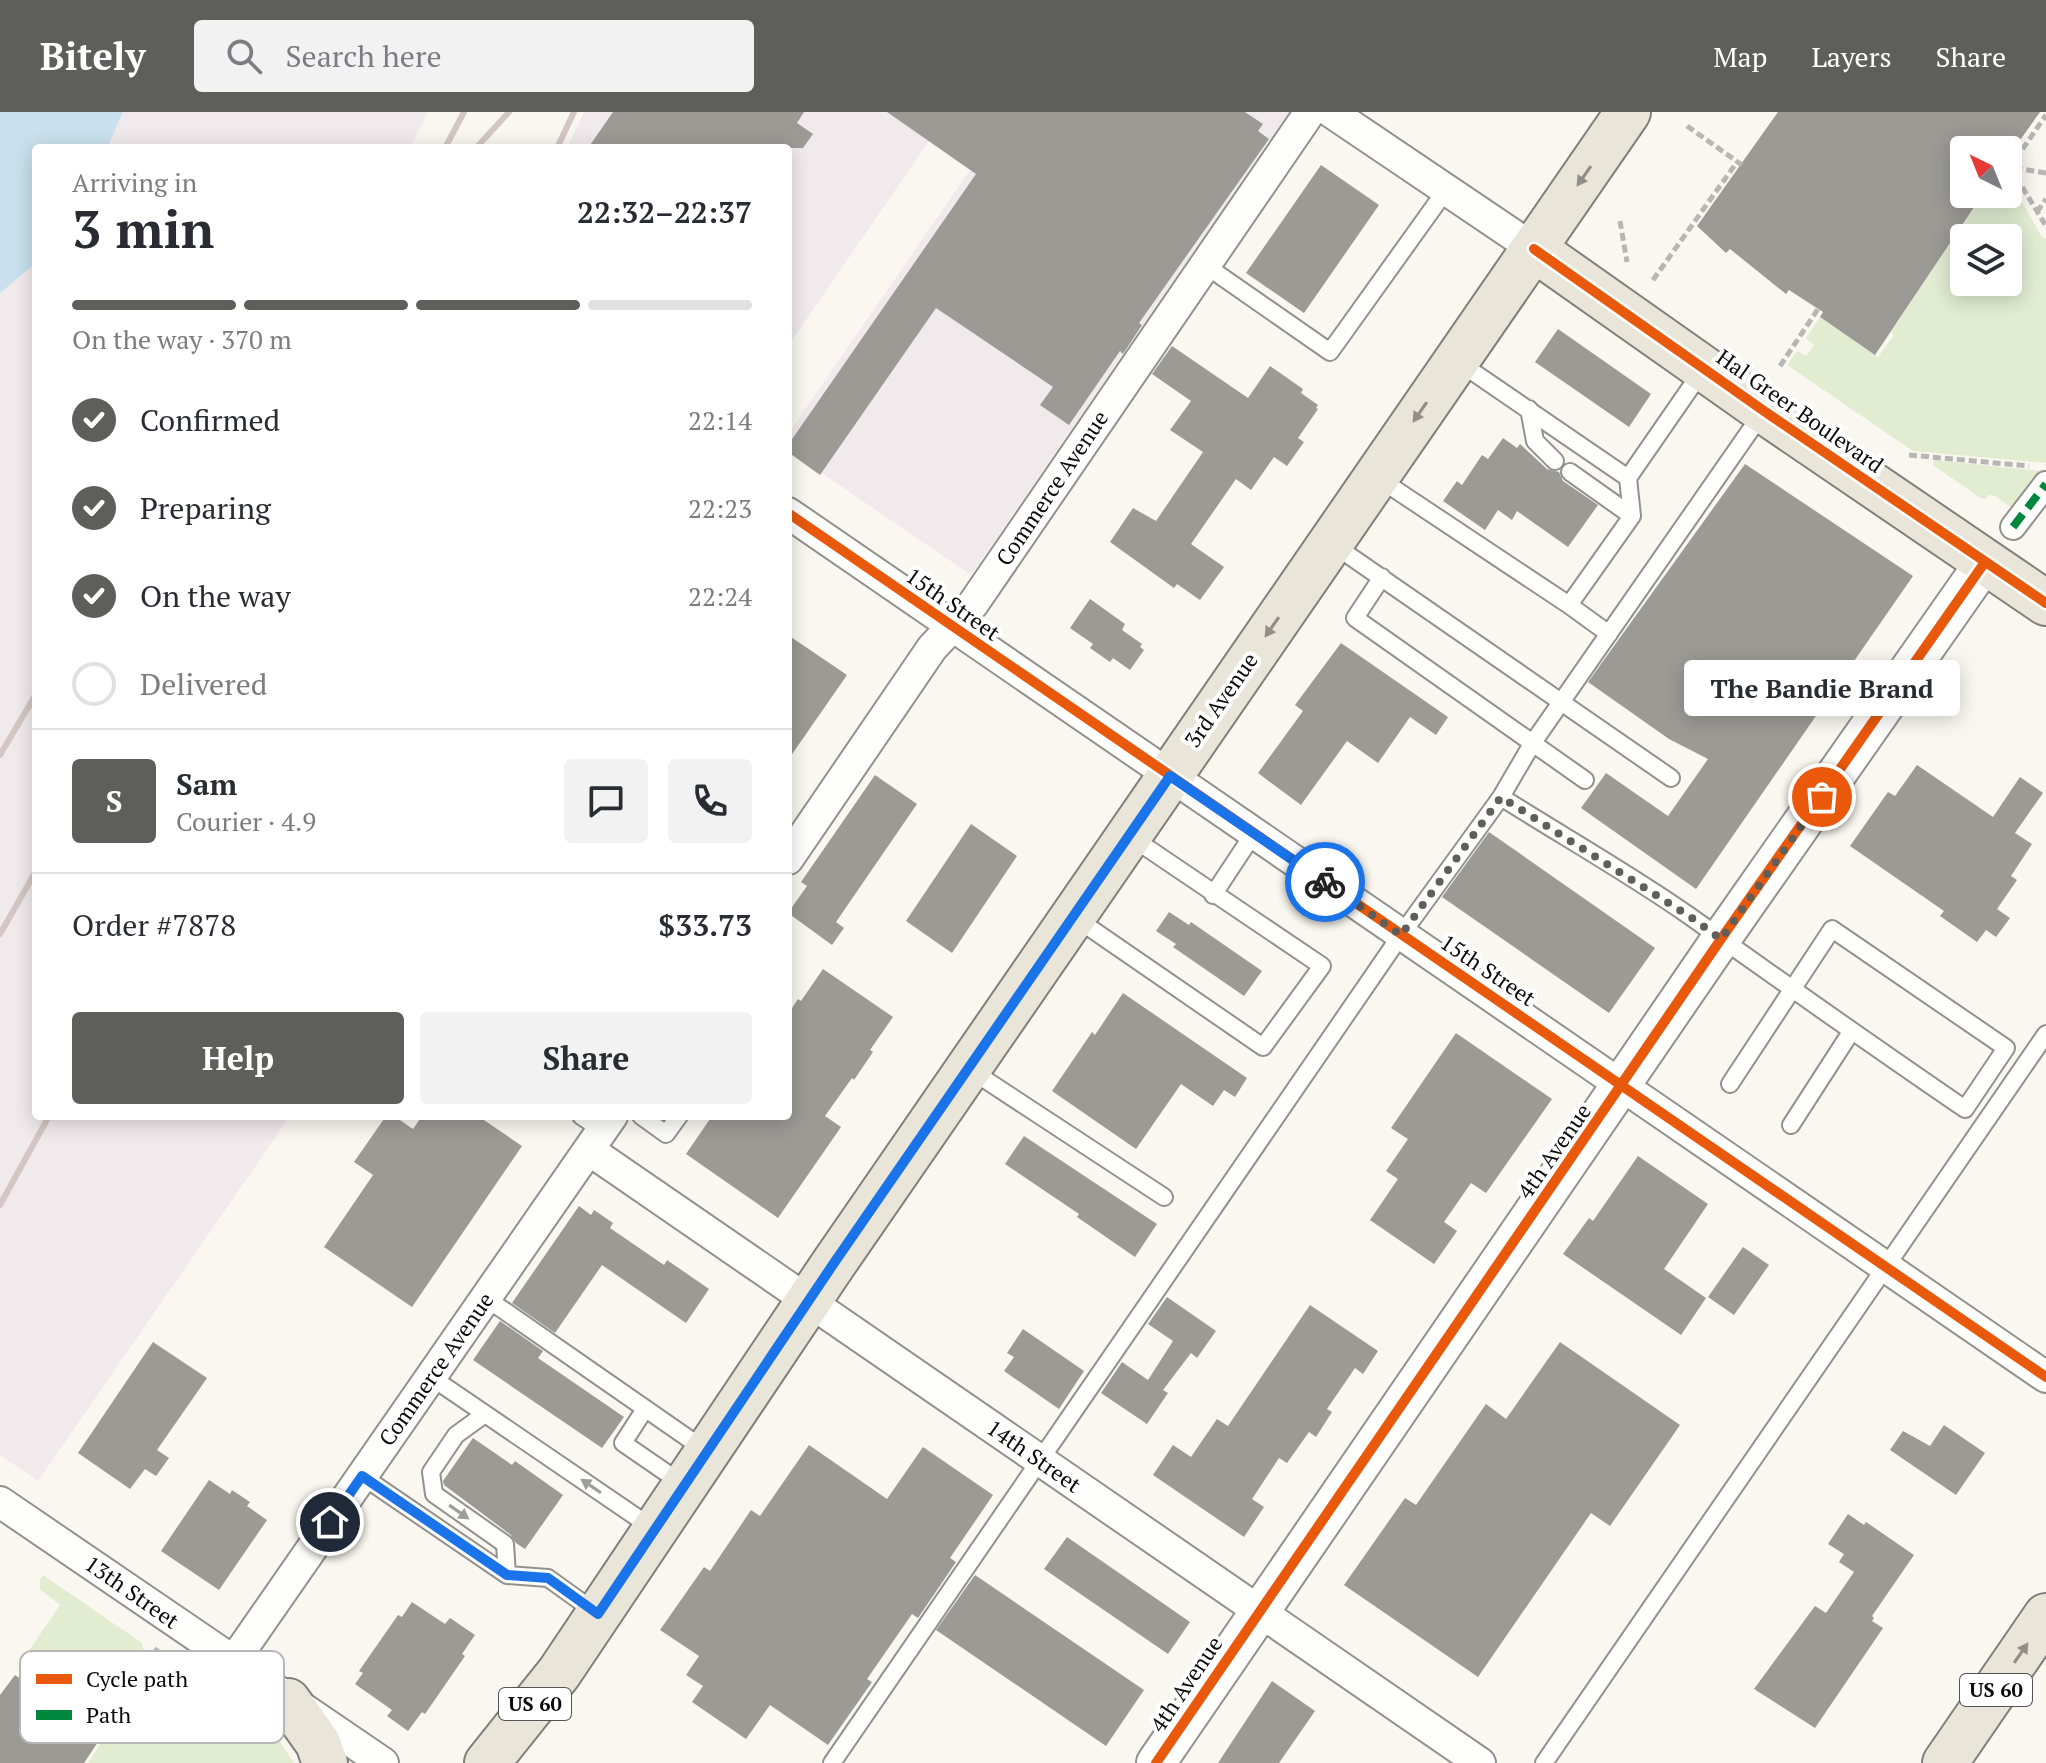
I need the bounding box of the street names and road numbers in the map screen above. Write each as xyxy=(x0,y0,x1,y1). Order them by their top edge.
street label: Hal Greer Boulevard xyxy=(1711,342,1889,479)
street label: Commerce Avenue xyxy=(989,405,1114,571)
street label: 15th Street xyxy=(900,561,1006,647)
street label: 3rd Avenue xyxy=(1177,647,1264,753)
street label: 15th Street xyxy=(1435,927,1541,1012)
street label: 4th Avenue xyxy=(1510,1097,1597,1204)
street label: Commerce Avenue xyxy=(372,1286,499,1451)
street label: 14th Street xyxy=(981,1413,1087,1499)
street label: 13th Street xyxy=(79,1549,185,1635)
street label: 4th Avenue xyxy=(1143,1630,1228,1737)
road number: US 60 xyxy=(1960,1674,2032,1706)
road number: US 60 xyxy=(499,1688,571,1720)

